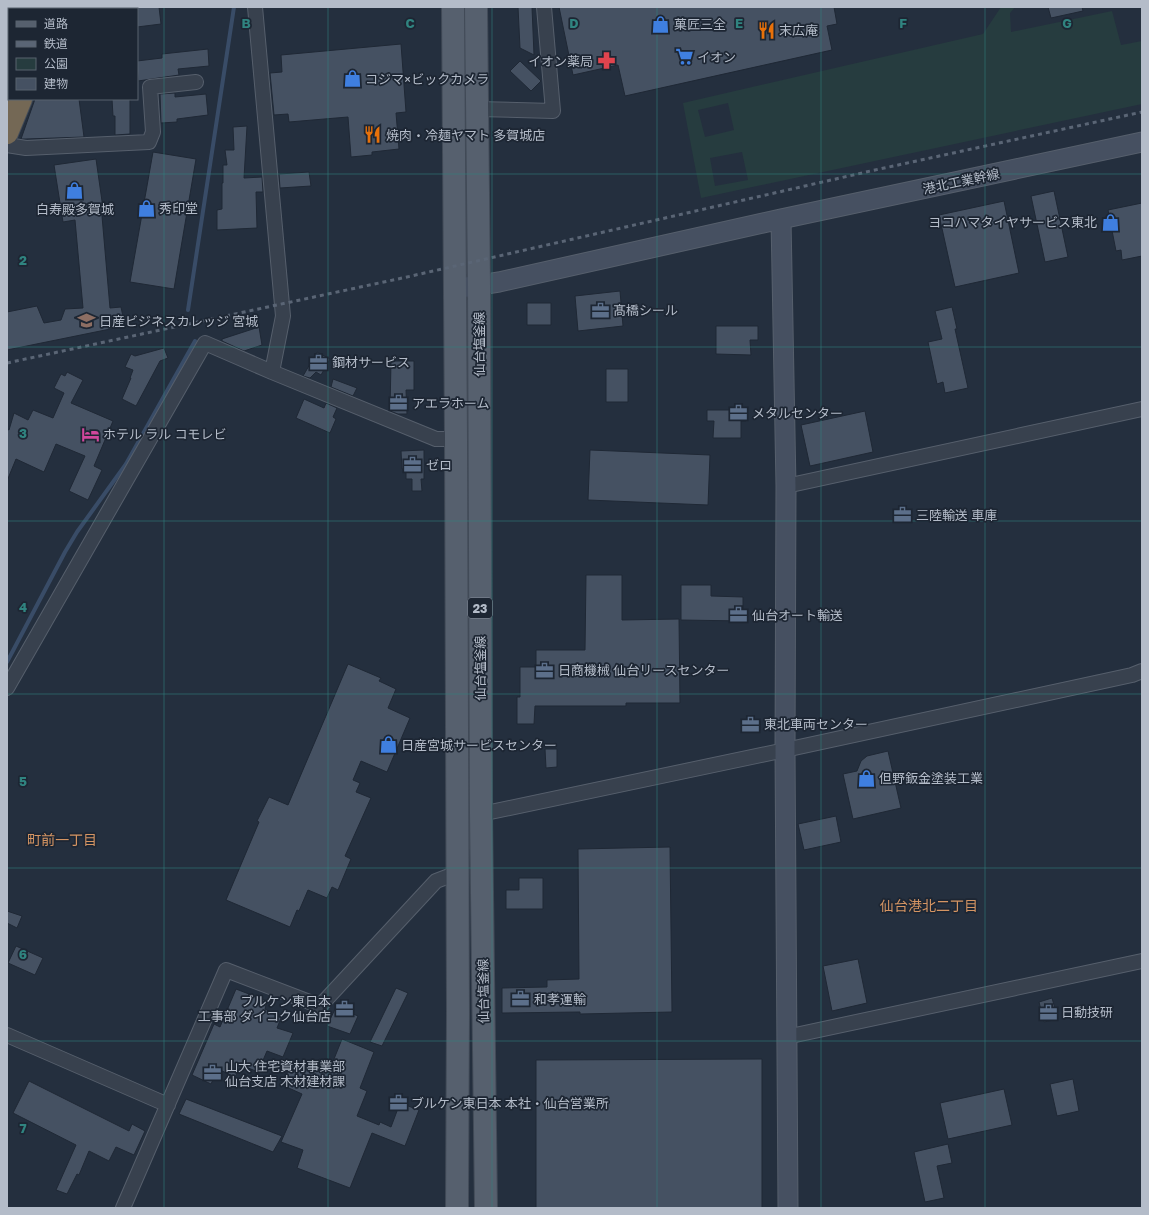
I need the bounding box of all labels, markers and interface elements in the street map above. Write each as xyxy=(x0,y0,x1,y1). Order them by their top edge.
legend xyxy=(8,8,138,100)
shop icon: 菓匠三全 xyxy=(651,14,671,34)
text: B xyxy=(241,15,251,31)
text: C xyxy=(405,15,415,31)
text: D xyxy=(569,15,579,31)
text: E xyxy=(735,15,743,31)
text: F xyxy=(899,15,907,31)
text: G xyxy=(1062,15,1072,31)
text: 道路 xyxy=(44,16,68,31)
place label: 菓匠三全 xyxy=(674,16,726,32)
restaurant icon: 末広庵 xyxy=(756,20,776,40)
place label: 末広庵 xyxy=(779,22,818,38)
text: 鉄道 xyxy=(44,36,68,51)
supermarket icon: イオン xyxy=(674,47,694,67)
place label: イオン xyxy=(697,49,736,65)
pharmacy icon: イオン薬局 xyxy=(596,51,616,71)
place label: イオン薬局 xyxy=(528,53,593,69)
text: 公園 xyxy=(44,56,68,71)
shop icon: コジマ×ビックカメラ xyxy=(342,69,362,89)
place label: コジマ×ビックカメラ xyxy=(365,71,489,87)
text: 建物 xyxy=(44,76,68,91)
restaurant icon: 焼肉・冷麺ヤマト 多賀城店 xyxy=(363,125,383,145)
place label: 焼肉・冷麺ヤマト 多賀城店 xyxy=(386,127,545,143)
street label: 港北工業幹線 xyxy=(921,165,1001,197)
shop icon: 白寿殿多賀城 xyxy=(65,180,85,200)
shop icon: 秀印堂 xyxy=(136,198,156,218)
place label: 秀印堂 xyxy=(159,200,198,216)
place label: 白寿殿多賀城 xyxy=(36,201,114,217)
shop icon: ヨコハマタイヤサービス東北 xyxy=(1100,212,1120,232)
place label: ヨコハマタイヤサービス東北 xyxy=(928,214,1097,230)
text: 2 xyxy=(19,252,27,268)
office icon: 髙橋シール xyxy=(590,300,610,320)
place label: 髙橋シール xyxy=(613,302,678,318)
school or university icon: 日産ビジネスカレッジ 宮城 xyxy=(76,311,96,331)
street label: 仙台塩釜線 xyxy=(471,311,487,377)
place label: 日産ビジネスカレッジ 宮城 xyxy=(99,313,258,329)
office icon: 鋼材サービス xyxy=(309,352,329,372)
place label: 鋼材サービス xyxy=(332,354,410,370)
office icon: アエラホーム xyxy=(389,393,409,413)
place label: アエラホーム xyxy=(412,395,490,411)
office icon: メタルセンター xyxy=(729,403,749,423)
place label: メタルセンター xyxy=(752,405,843,421)
hotel icon: ホテル ラル コモレビ xyxy=(80,424,100,444)
text: 3 xyxy=(19,425,27,441)
place label: ホテル ラル コモレビ xyxy=(103,426,227,442)
office icon: ゼロ xyxy=(403,455,423,475)
place label: ゼロ xyxy=(426,457,452,473)
office icon: 三陸輸送 車庫 xyxy=(893,505,913,525)
place label: 三陸輸送 車庫 xyxy=(916,507,997,523)
road number: 23 xyxy=(468,598,492,618)
text: 4 xyxy=(19,599,27,615)
office icon: 仙台オート輸送 xyxy=(729,605,749,625)
place label: 仙台オート輸送 xyxy=(752,607,843,623)
street label: 仙台塩釜線 xyxy=(472,635,488,701)
office icon: 日商機械 仙台リースセンター xyxy=(535,660,555,680)
place label: 日商機械 仙台リースセンター xyxy=(558,662,730,678)
office icon: 東北車両センター xyxy=(741,714,761,734)
place label: 東北車両センター xyxy=(764,716,868,732)
shop icon: 日産宮城サービスセンター xyxy=(378,735,398,755)
place label: 日産宮城サービスセンター xyxy=(401,737,557,753)
shop icon: 但野鈑金塗装工業 xyxy=(856,768,876,788)
place label: 但野鈑金塗装工業 xyxy=(879,770,983,786)
text: 5 xyxy=(19,773,27,789)
district label: 町前一丁目 xyxy=(27,831,97,848)
district label: 仙台港北二丁目 xyxy=(880,897,978,914)
text: 6 xyxy=(19,946,27,962)
street label: 仙台塩釜線 xyxy=(474,958,492,1024)
office icon: 和孝運輸 xyxy=(511,989,531,1009)
place label: 和孝運輸 xyxy=(534,991,586,1007)
place label: ブルケン東日本 工事部 ダイコク仙台店 xyxy=(198,993,331,1024)
office icon: ブルケン東日本 工事部 ダイコク仙台店 xyxy=(334,998,354,1018)
office icon: 日動技研 xyxy=(1038,1002,1058,1022)
place label: 日動技研 xyxy=(1061,1004,1113,1020)
place label: 山大 住宅資材事業部 仙台支店 木材建材課 xyxy=(225,1058,345,1089)
office icon: 山大 住宅資材事業部 仙台支店 木材建材課 xyxy=(202,1063,222,1083)
office icon: ブルケン東日本 本社・仙台営業所 xyxy=(388,1093,408,1113)
place label: ブルケン東日本 本社・仙台営業所 xyxy=(411,1095,609,1111)
text: 7 xyxy=(19,1120,27,1136)

